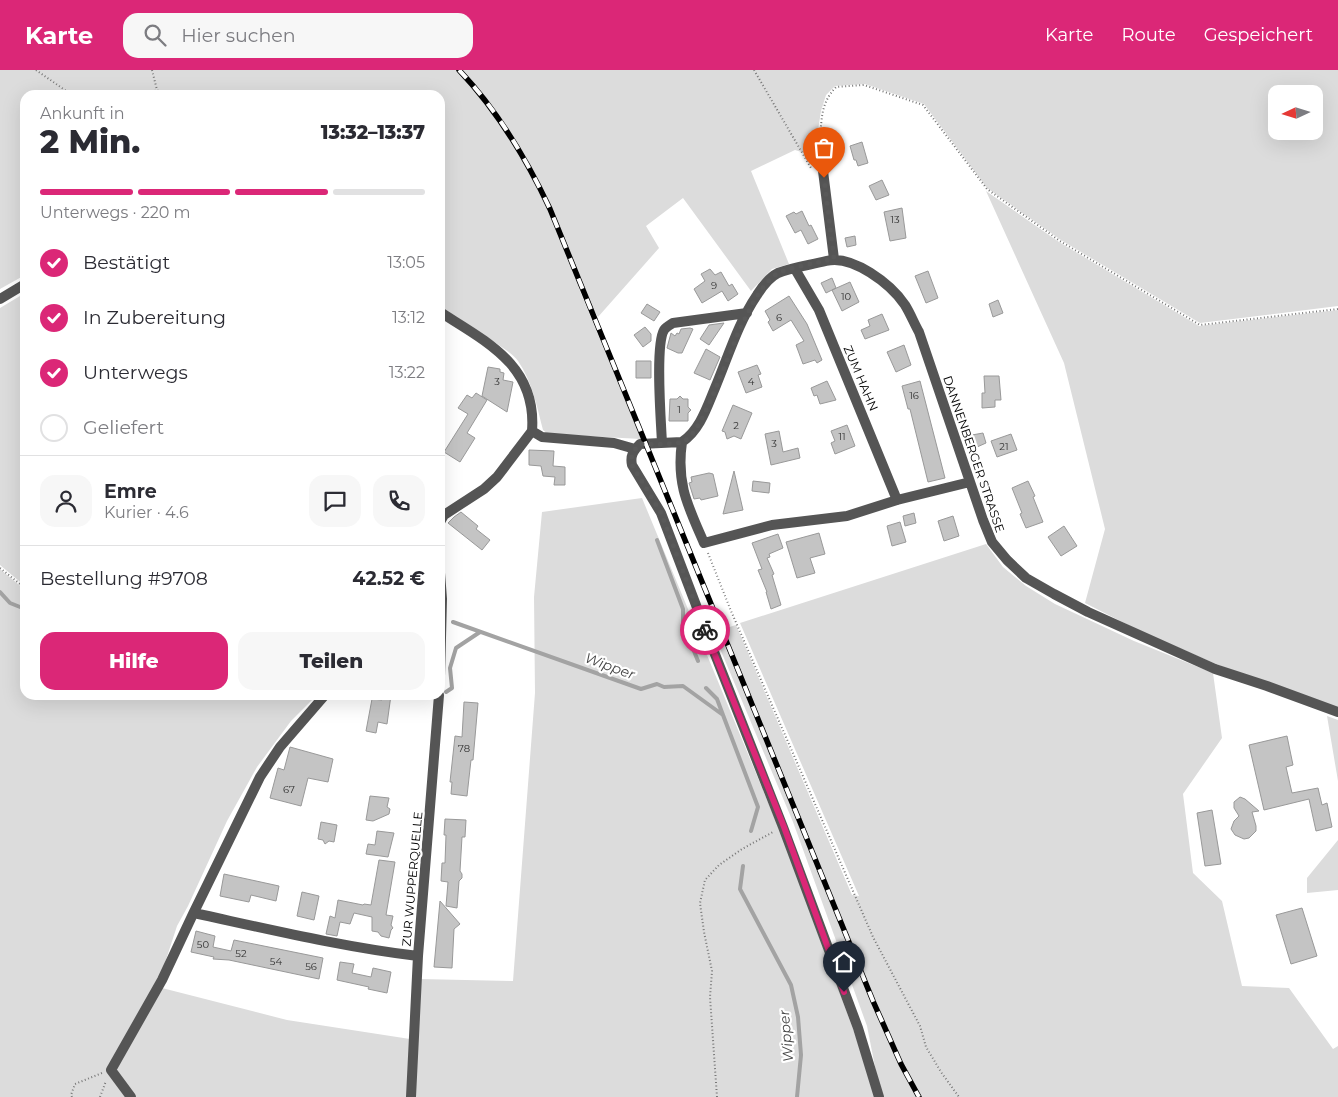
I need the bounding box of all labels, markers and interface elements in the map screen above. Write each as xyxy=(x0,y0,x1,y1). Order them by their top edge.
search box xyxy=(123,13,473,58)
text: Karte xyxy=(25,21,93,50)
icon: search xyxy=(141,21,169,49)
text: Hier suchen xyxy=(181,24,296,47)
text: Karte xyxy=(1045,24,1093,46)
text: Route xyxy=(1121,24,1176,46)
text: Gespeichert xyxy=(1204,24,1313,46)
north arrow xyxy=(1268,85,1322,140)
map controls xyxy=(1268,85,1323,140)
text: Ankunft in xyxy=(40,104,125,123)
text: 13:32–13:37 xyxy=(321,121,425,144)
text: 2 Min. xyxy=(40,122,140,161)
pin xyxy=(803,127,845,178)
icon: bag xyxy=(810,134,838,162)
text: Unterwegs · 220 m xyxy=(40,203,191,222)
house number: 13 xyxy=(890,213,900,226)
icon: check xyxy=(40,249,68,277)
text: Bestätigt xyxy=(83,251,170,274)
text: 13:05 xyxy=(387,253,425,272)
house number: 9 xyxy=(711,279,717,292)
house number: 10 xyxy=(841,290,851,303)
icon: check xyxy=(40,304,68,332)
text: In Zubereitung xyxy=(83,306,226,329)
text: 13:12 xyxy=(392,308,425,327)
house number: 6 xyxy=(776,311,782,324)
street label: ZUM HAHN xyxy=(840,343,882,413)
icon: check xyxy=(40,359,68,387)
text: Unterwegs xyxy=(83,361,188,384)
text: 13:22 xyxy=(389,363,425,382)
street label: DANNENBERGER STRASSE xyxy=(940,374,1008,534)
house number: 3 xyxy=(494,375,500,388)
house number: 4 xyxy=(748,375,755,388)
house number: 16 xyxy=(909,389,919,402)
house number: 1 xyxy=(677,403,681,416)
text: Geliefert xyxy=(83,416,164,439)
house number: 2 xyxy=(733,419,739,432)
house number: 11 xyxy=(838,430,846,443)
house number: 3 xyxy=(771,437,777,450)
house number: 21 xyxy=(999,440,1009,453)
button: person xyxy=(40,475,92,527)
button: chat xyxy=(309,475,361,527)
button: phone xyxy=(373,475,425,527)
text: Emre xyxy=(104,480,157,503)
text: Kurier · 4.6 xyxy=(104,503,189,522)
text: Bestellung #9708 xyxy=(40,567,208,590)
text: 42.52 € xyxy=(352,567,425,590)
courier xyxy=(680,605,730,655)
icon: bike xyxy=(691,616,719,644)
button: Hilfe xyxy=(40,632,228,690)
button: Teilen xyxy=(238,632,425,690)
water label: Wipper xyxy=(583,649,638,683)
house number: 78 xyxy=(458,742,470,755)
house number: 67 xyxy=(283,783,295,796)
street label: ZUR WUPPERQUELLE xyxy=(399,811,425,947)
house number: 50 xyxy=(197,938,210,951)
pin xyxy=(823,941,865,992)
house number: 52 xyxy=(235,947,247,960)
icon: home xyxy=(830,948,858,976)
house number: 54 xyxy=(270,955,283,968)
house number: 56 xyxy=(305,960,317,973)
water label: Wipper xyxy=(775,1009,797,1063)

